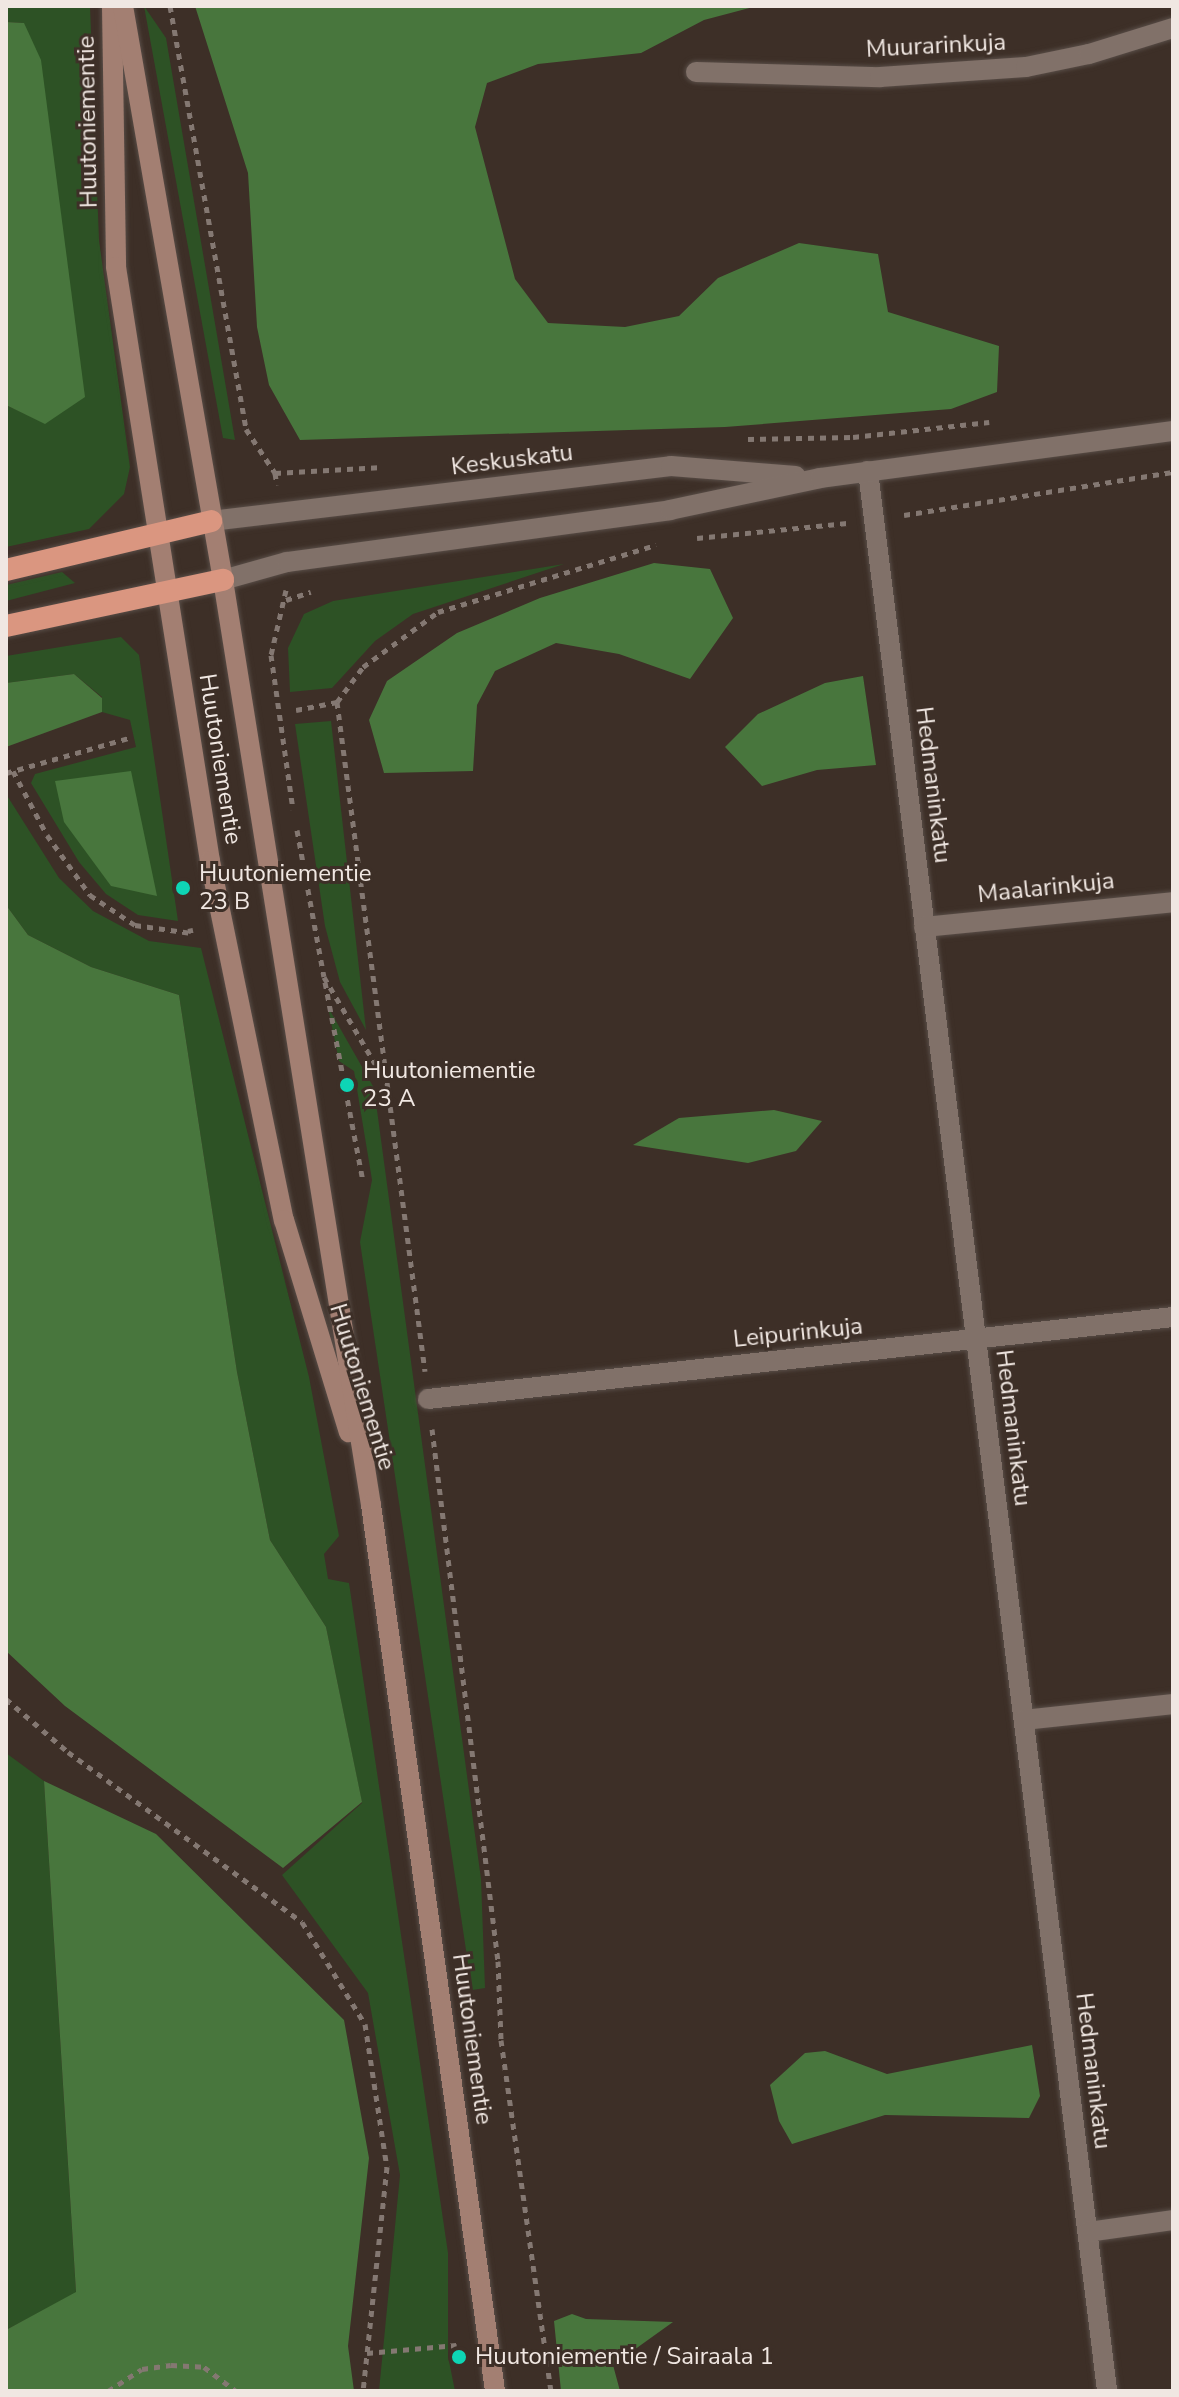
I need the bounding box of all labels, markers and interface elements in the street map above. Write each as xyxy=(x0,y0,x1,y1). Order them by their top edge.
street label: Muurarinkuja xyxy=(865,28,1007,64)
street label: Huutoniementie xyxy=(72,36,104,208)
street label: Keskuskatu xyxy=(449,438,575,482)
street label: Huutoniementie xyxy=(192,672,248,846)
street label: Hedmaninkatu xyxy=(909,705,957,865)
place label: Huutoniementie 23 B xyxy=(199,860,371,916)
street label: Maalarinkuja xyxy=(976,866,1116,910)
marker: Huutoniementie 23 B xyxy=(174,879,192,897)
place label: Huutoniementie 23 A xyxy=(363,1057,535,1113)
marker: Huutoniementie 23 A xyxy=(338,1076,356,1094)
street label: Huutoniementie xyxy=(323,1300,401,1474)
street label: Leipurinkuja xyxy=(732,1312,864,1354)
street label: Hedmaninkatu xyxy=(989,1348,1037,1508)
street label: Huutoniementie xyxy=(446,1952,498,2126)
street label: Hedmaninkatu xyxy=(1069,1991,1117,2151)
place label: Huutoniementie / Sairaala 1 xyxy=(475,2343,774,2371)
marker: Huutoniementie / Sairaala 1 xyxy=(450,2348,468,2366)

